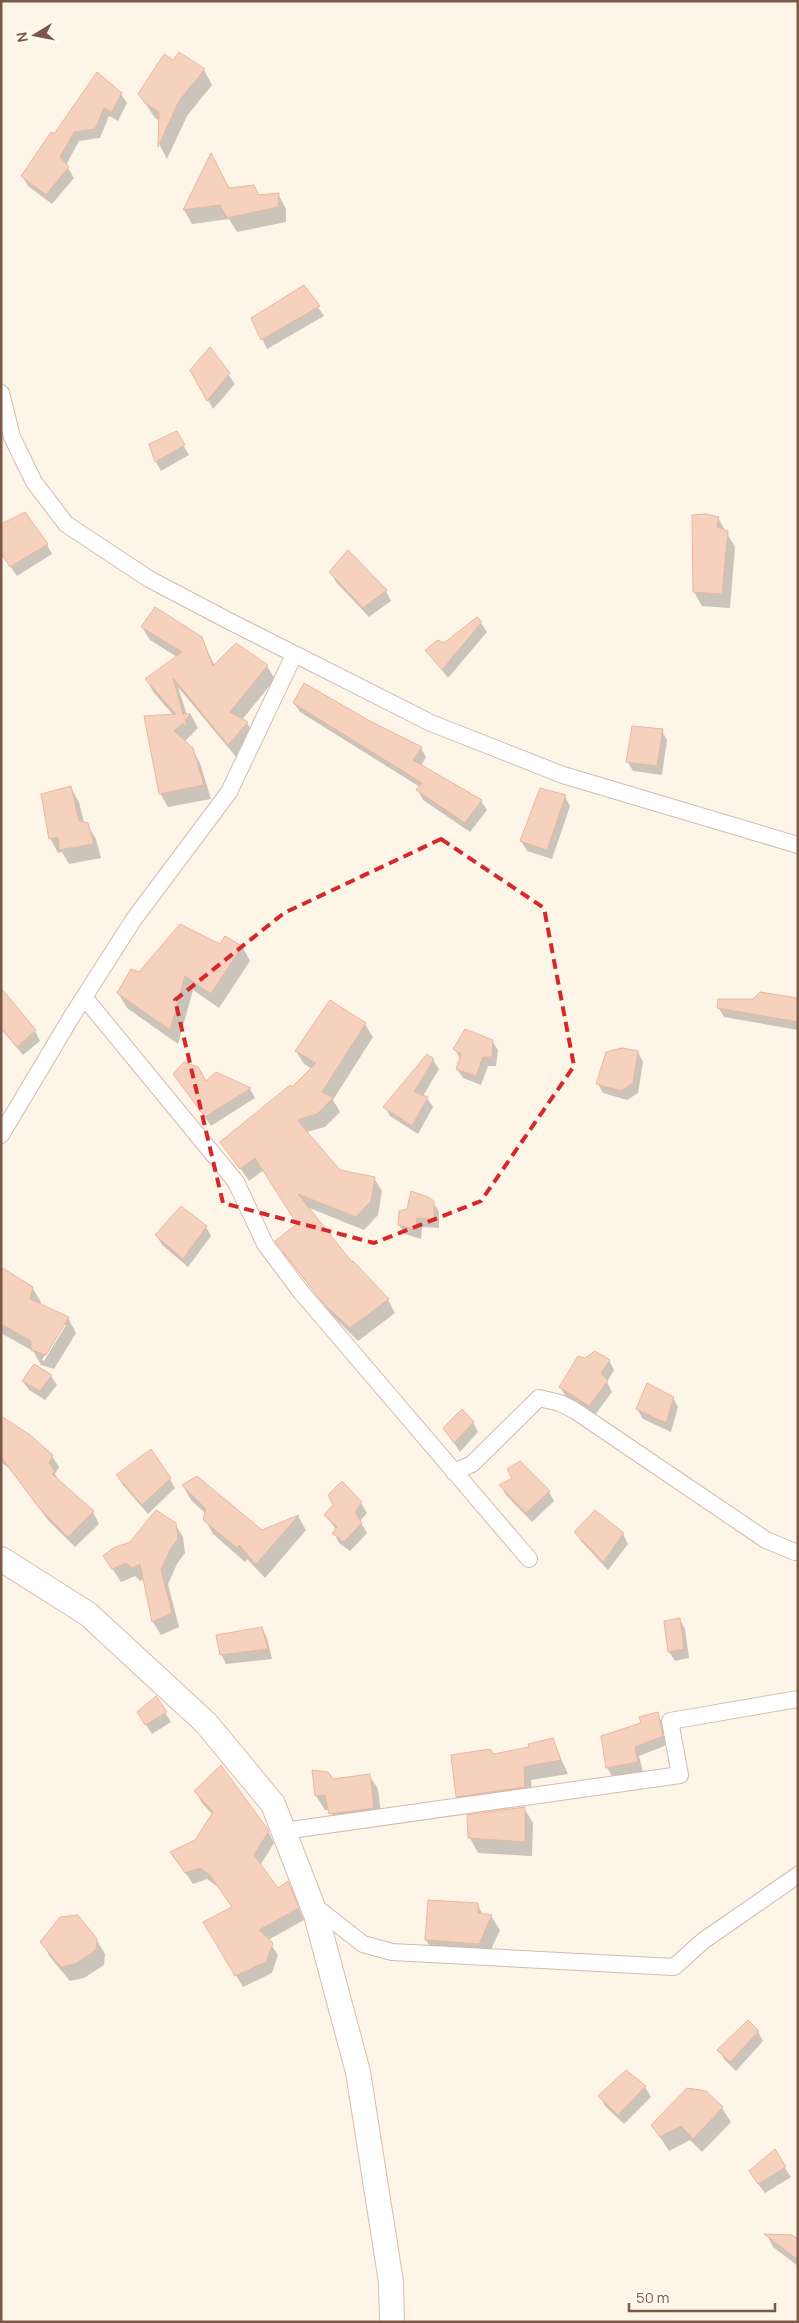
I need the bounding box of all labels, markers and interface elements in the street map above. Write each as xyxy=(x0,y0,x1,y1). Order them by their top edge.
north arrow xyxy=(10,10,60,60)
text: N xyxy=(11,31,32,44)
scale bar xyxy=(629,2280,775,2312)
text: 50 m xyxy=(636,2287,670,2308)

